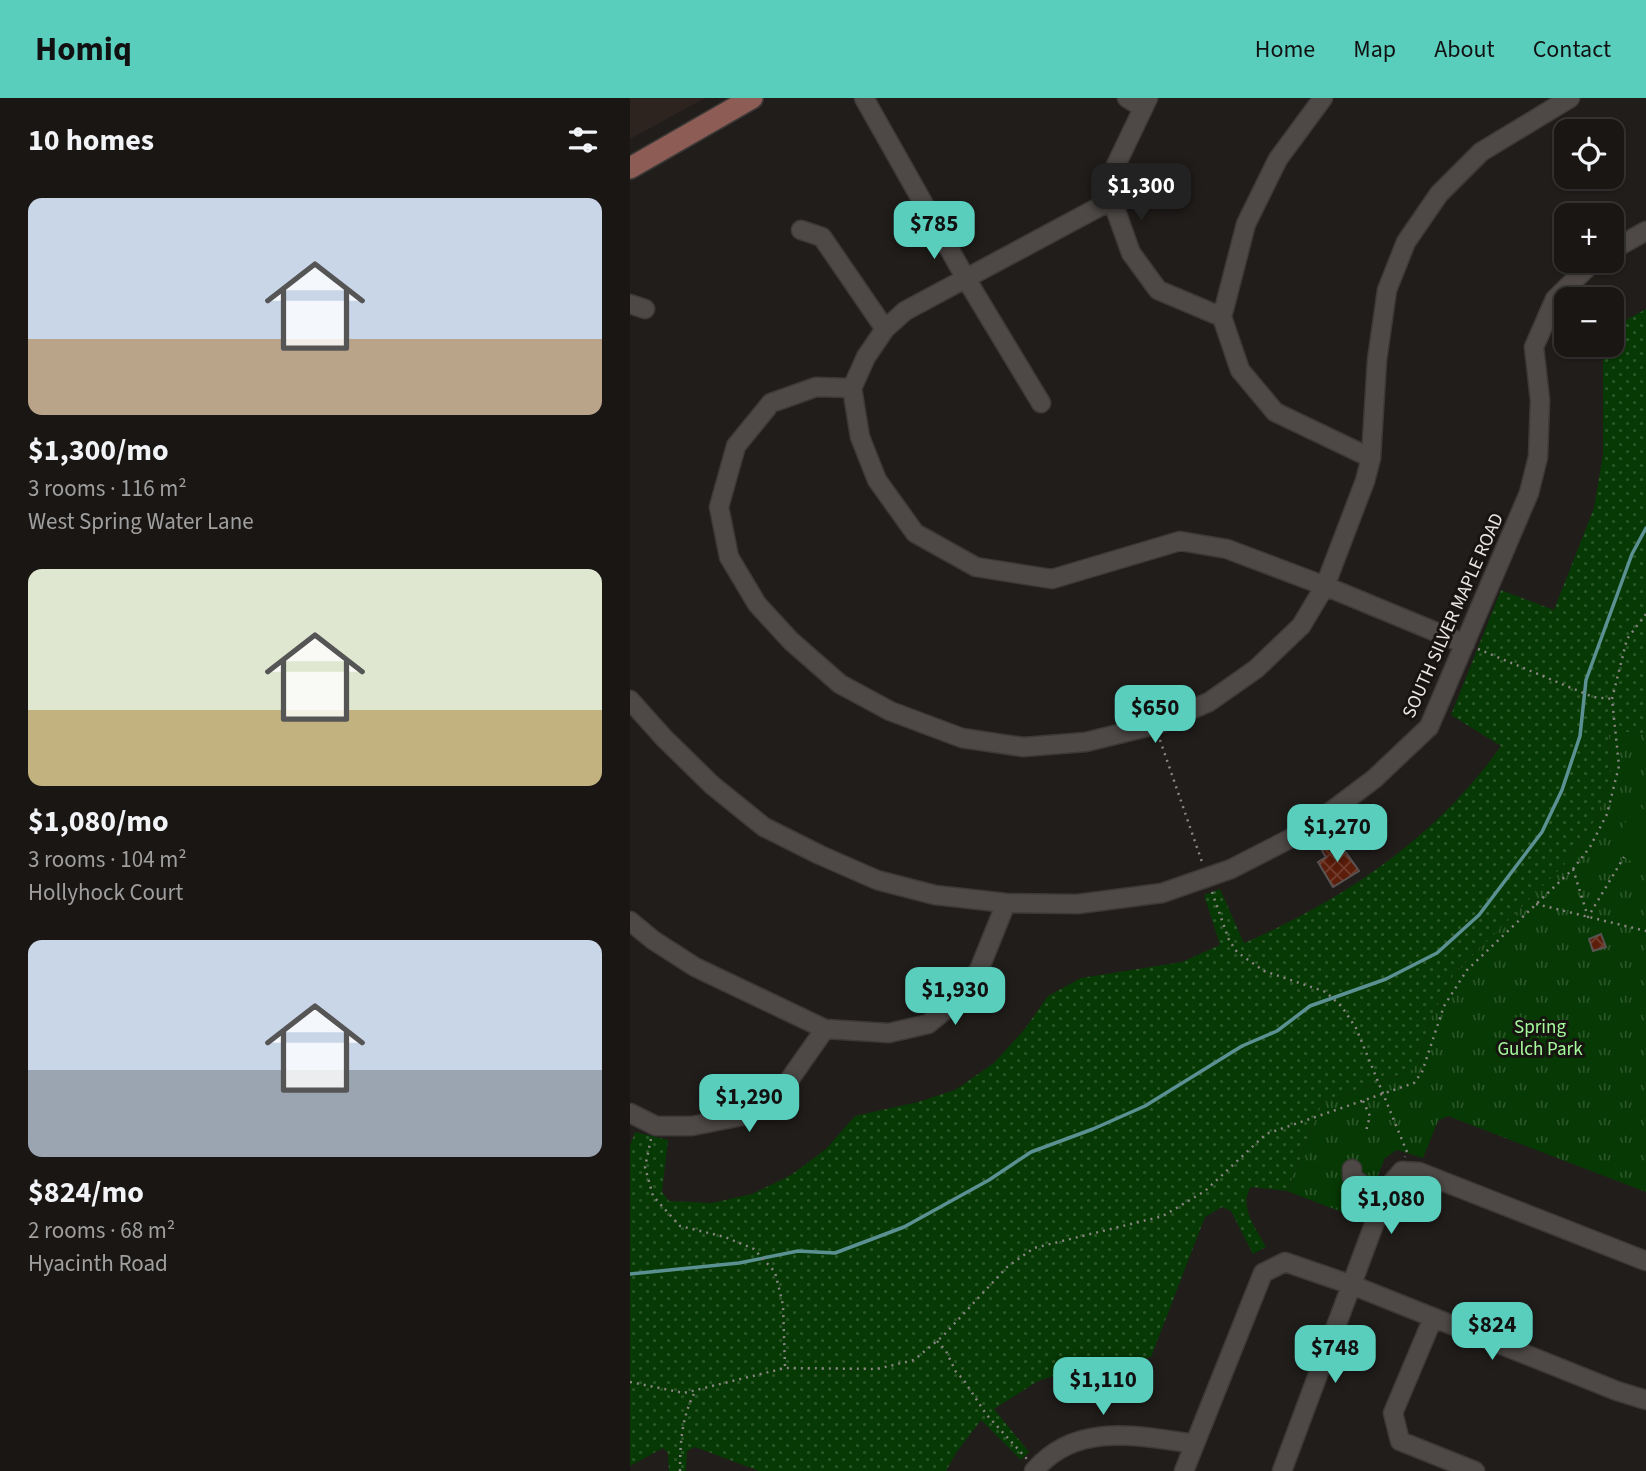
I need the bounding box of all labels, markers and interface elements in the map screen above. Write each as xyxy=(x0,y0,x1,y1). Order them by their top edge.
text: Homiq xyxy=(35,26,132,73)
text: Home xyxy=(1255,32,1315,67)
text: Map xyxy=(1353,32,1396,67)
text: About xyxy=(1434,32,1495,67)
text: Contact xyxy=(1533,32,1611,67)
text: 10 homes xyxy=(28,119,154,162)
map controls xyxy=(1554,119,1624,357)
button: locate xyxy=(1554,119,1624,189)
icon: filters xyxy=(564,121,602,159)
pin: $1,300 xyxy=(1084,164,1198,223)
text: $1,300 xyxy=(1107,169,1175,202)
pin: $785 xyxy=(893,202,975,261)
button: + xyxy=(1554,203,1624,273)
text: $785 xyxy=(910,207,958,240)
icon: home xyxy=(252,243,378,369)
button: − xyxy=(1554,287,1624,357)
text: $1,300/mo xyxy=(28,429,169,472)
text: 3 rooms · 116 m² xyxy=(28,472,187,505)
text: West Spring Water Lane xyxy=(28,505,254,538)
street label: SOUTH SILVER MAPLE ROAD xyxy=(1396,509,1511,722)
icon: home xyxy=(252,614,378,740)
pin: $650 xyxy=(1114,686,1196,745)
text: $650 xyxy=(1131,691,1179,724)
text: $1,080/mo xyxy=(28,800,169,843)
pin: $1,270 xyxy=(1280,804,1394,864)
text: $1,270 xyxy=(1303,810,1371,843)
text: 3 rooms · 104 m² xyxy=(28,843,187,876)
text: Hollyhock Court xyxy=(28,876,183,909)
pin: $1,930 xyxy=(898,968,1012,1027)
text: $1,930 xyxy=(921,973,989,1006)
icon: home xyxy=(252,985,378,1111)
park label: Spring Gulch Park xyxy=(1497,1014,1583,1063)
pin: $1,290 xyxy=(692,1074,806,1134)
text: $1,290 xyxy=(715,1080,783,1113)
text: $824/mo xyxy=(28,1171,144,1214)
pin: $1,080 xyxy=(1334,1176,1448,1236)
text: $1,080 xyxy=(1357,1182,1425,1215)
text: 2 rooms · 68 m² xyxy=(28,1214,175,1247)
text: Hyacinth Road xyxy=(28,1247,168,1280)
pin: $824 xyxy=(1451,1302,1533,1362)
text: $824 xyxy=(1468,1308,1516,1341)
pin: $748 xyxy=(1294,1326,1376,1385)
text: $748 xyxy=(1311,1331,1359,1364)
pin: $1,110 xyxy=(1046,1358,1160,1417)
text: $1,110 xyxy=(1069,1363,1137,1396)

